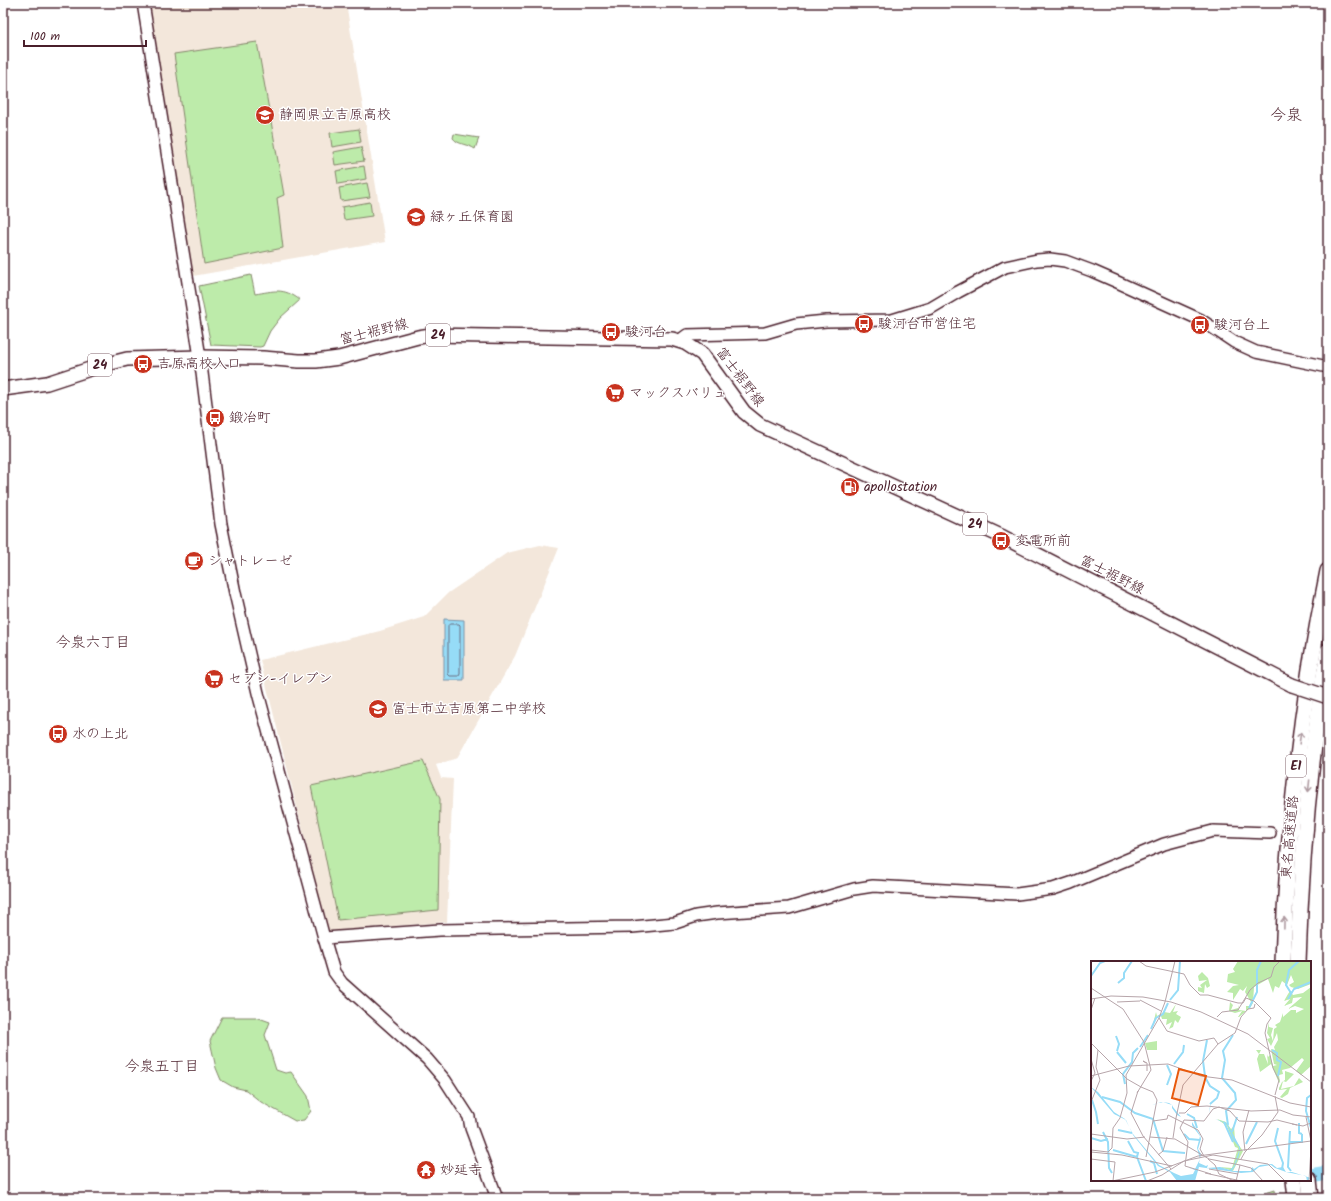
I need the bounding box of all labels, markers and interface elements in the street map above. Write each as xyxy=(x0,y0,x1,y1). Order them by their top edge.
scale bar xyxy=(24,22,146,48)
text: 100 m xyxy=(30,27,61,46)
district label: 今泉 xyxy=(1270,103,1302,128)
school or university icon: 静岡県立吉原高校 xyxy=(254,104,276,126)
place label: 静岡県立吉原高校 xyxy=(279,104,391,126)
school or university icon: 緑ヶ丘保育園 xyxy=(405,206,427,228)
place label: 緑ヶ丘保育園 xyxy=(430,206,514,228)
street label: 富士裾野線 xyxy=(337,313,411,351)
bus stop icon: 駿河台市営住宅 xyxy=(853,313,875,335)
place label: 駿河台市営住宅 xyxy=(878,313,976,335)
bus stop icon: 駿河台上 xyxy=(1189,314,1211,336)
place label: 駿河台上 xyxy=(1214,314,1270,336)
bus stop icon: 駿河台 xyxy=(600,321,622,343)
place label: 駿河台 xyxy=(625,321,667,343)
road number: 24 xyxy=(426,324,450,346)
street label: 富士裾野線 xyxy=(710,342,770,412)
bus stop icon: 吉原高校入口 xyxy=(132,353,154,375)
place label: 吉原高校入口 xyxy=(157,353,241,375)
road number: 24 xyxy=(88,354,112,376)
supermarket icon: マックスバリュ xyxy=(604,382,626,404)
place label: マックスバリュ xyxy=(629,382,727,404)
bus stop icon: 鍛冶町 xyxy=(204,407,226,429)
place label: 鍛冶町 xyxy=(229,407,271,429)
fuel station icon: apollostation xyxy=(839,476,861,498)
place label: apollostation xyxy=(864,476,937,498)
road number: 24 xyxy=(963,513,987,535)
bus stop icon: 変電所前 xyxy=(990,530,1012,552)
place label: 変電所前 xyxy=(1015,530,1071,552)
street label: 富士裾野線 xyxy=(1076,549,1148,601)
cafe icon: シャトレーゼ xyxy=(183,550,205,572)
place label: シャトレーゼ xyxy=(208,550,293,572)
district label: 今泉六丁目 xyxy=(55,631,131,655)
supermarket icon: セブン-イレブン xyxy=(203,668,225,690)
place label: セブン-イレブン xyxy=(228,668,332,690)
school or university icon: 富士市立吉原第二中学校 xyxy=(367,698,389,720)
place label: 富士市立吉原第二中学校 xyxy=(392,698,546,720)
bus stop icon: 水の上北 xyxy=(47,723,69,745)
place label: 水の上北 xyxy=(72,723,128,745)
one-way arrow xyxy=(1296,732,1304,745)
road number: E1 xyxy=(1286,755,1306,777)
one-way arrow xyxy=(1305,779,1313,792)
street label: 東名高速道路 xyxy=(1275,794,1305,880)
one-way arrow xyxy=(1280,917,1288,930)
inset map xyxy=(1091,961,1311,1181)
district label: 今泉五丁目 xyxy=(124,1055,200,1079)
temple icon: 妙延寺 xyxy=(415,1159,437,1181)
place label: 妙延寺 xyxy=(440,1159,482,1181)

